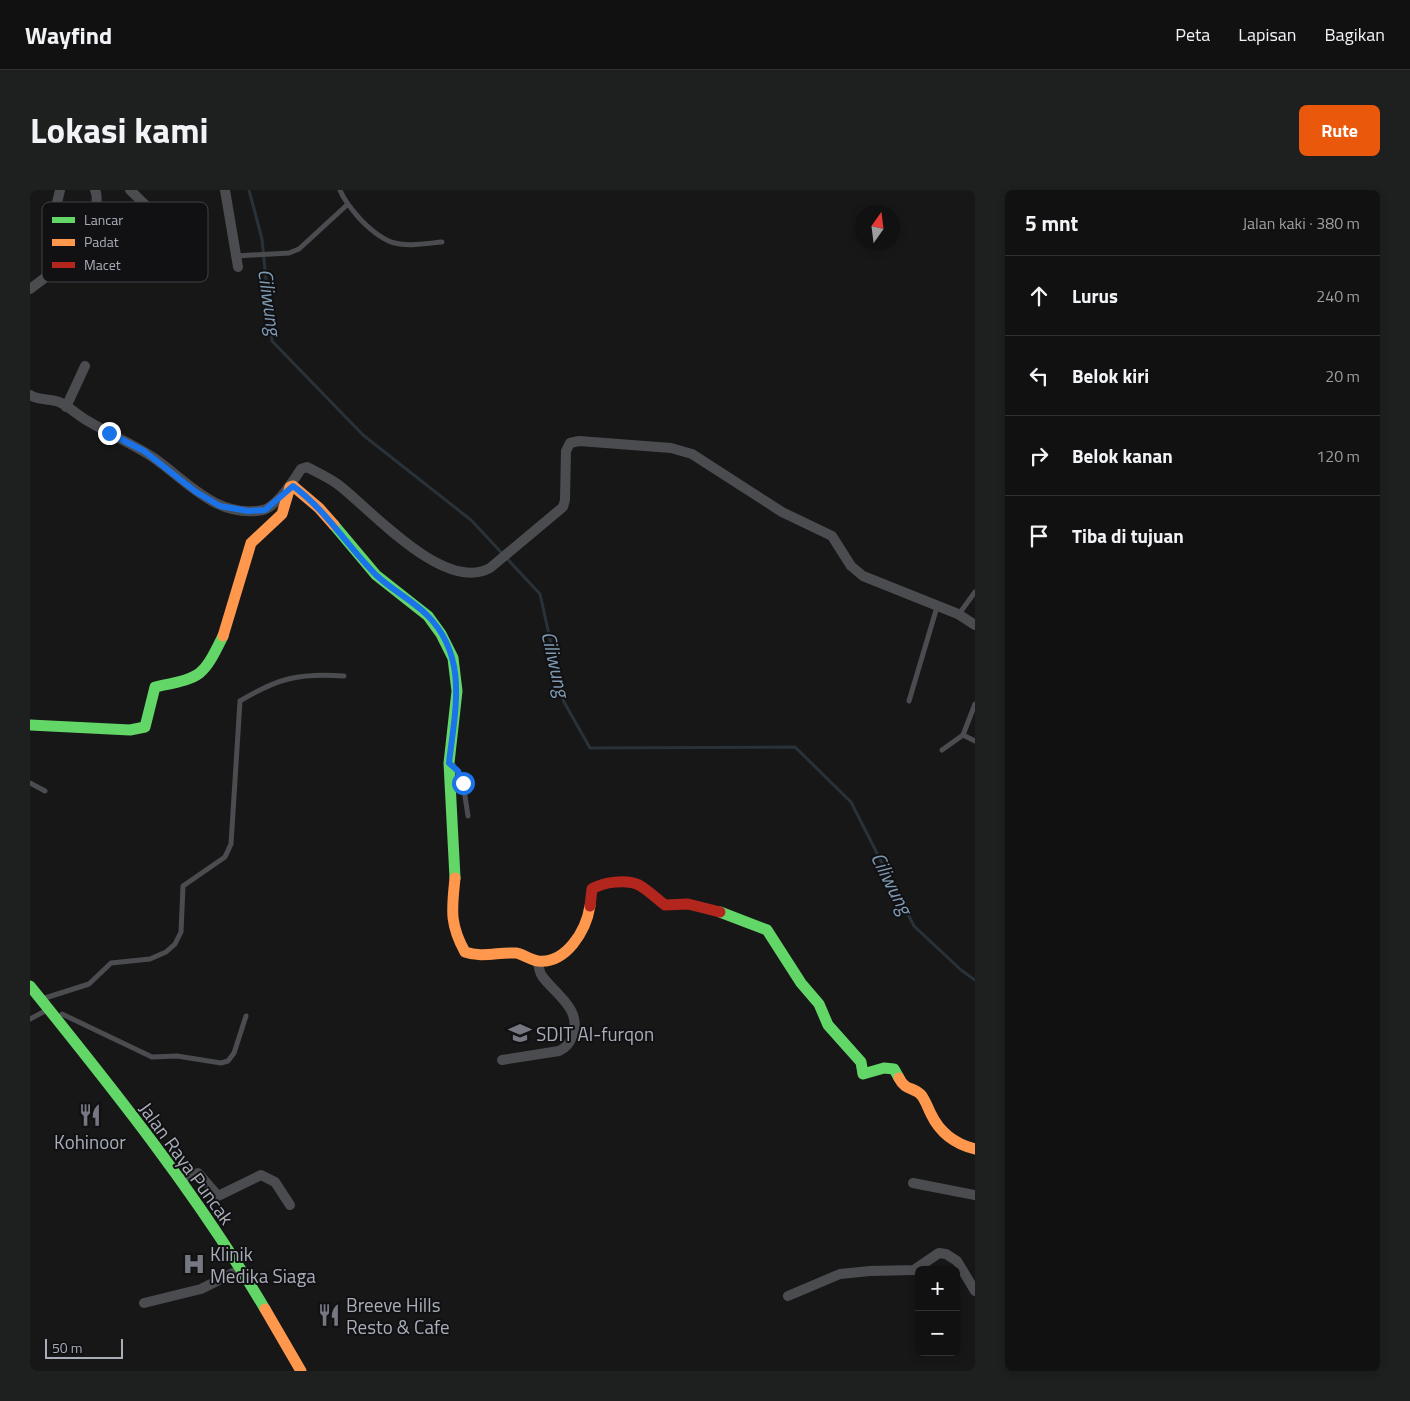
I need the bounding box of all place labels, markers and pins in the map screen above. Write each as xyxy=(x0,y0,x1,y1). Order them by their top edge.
place label: SDIT Al-furqon xyxy=(536,1019,654,1048)
school or university icon: SDIT Al-furqon xyxy=(507,1020,533,1046)
restaurant icon: Kohinoor xyxy=(77,1102,103,1128)
place label: Kohinoor xyxy=(54,1127,126,1156)
place label: Klinik Medika Siaga xyxy=(210,1239,316,1290)
hospital icon: Klinik Medika Siaga xyxy=(181,1251,207,1277)
place label: Breeve Hills Resto & Cafe xyxy=(346,1290,450,1341)
restaurant icon: Breeve Hills Resto & Cafe xyxy=(316,1302,342,1328)

